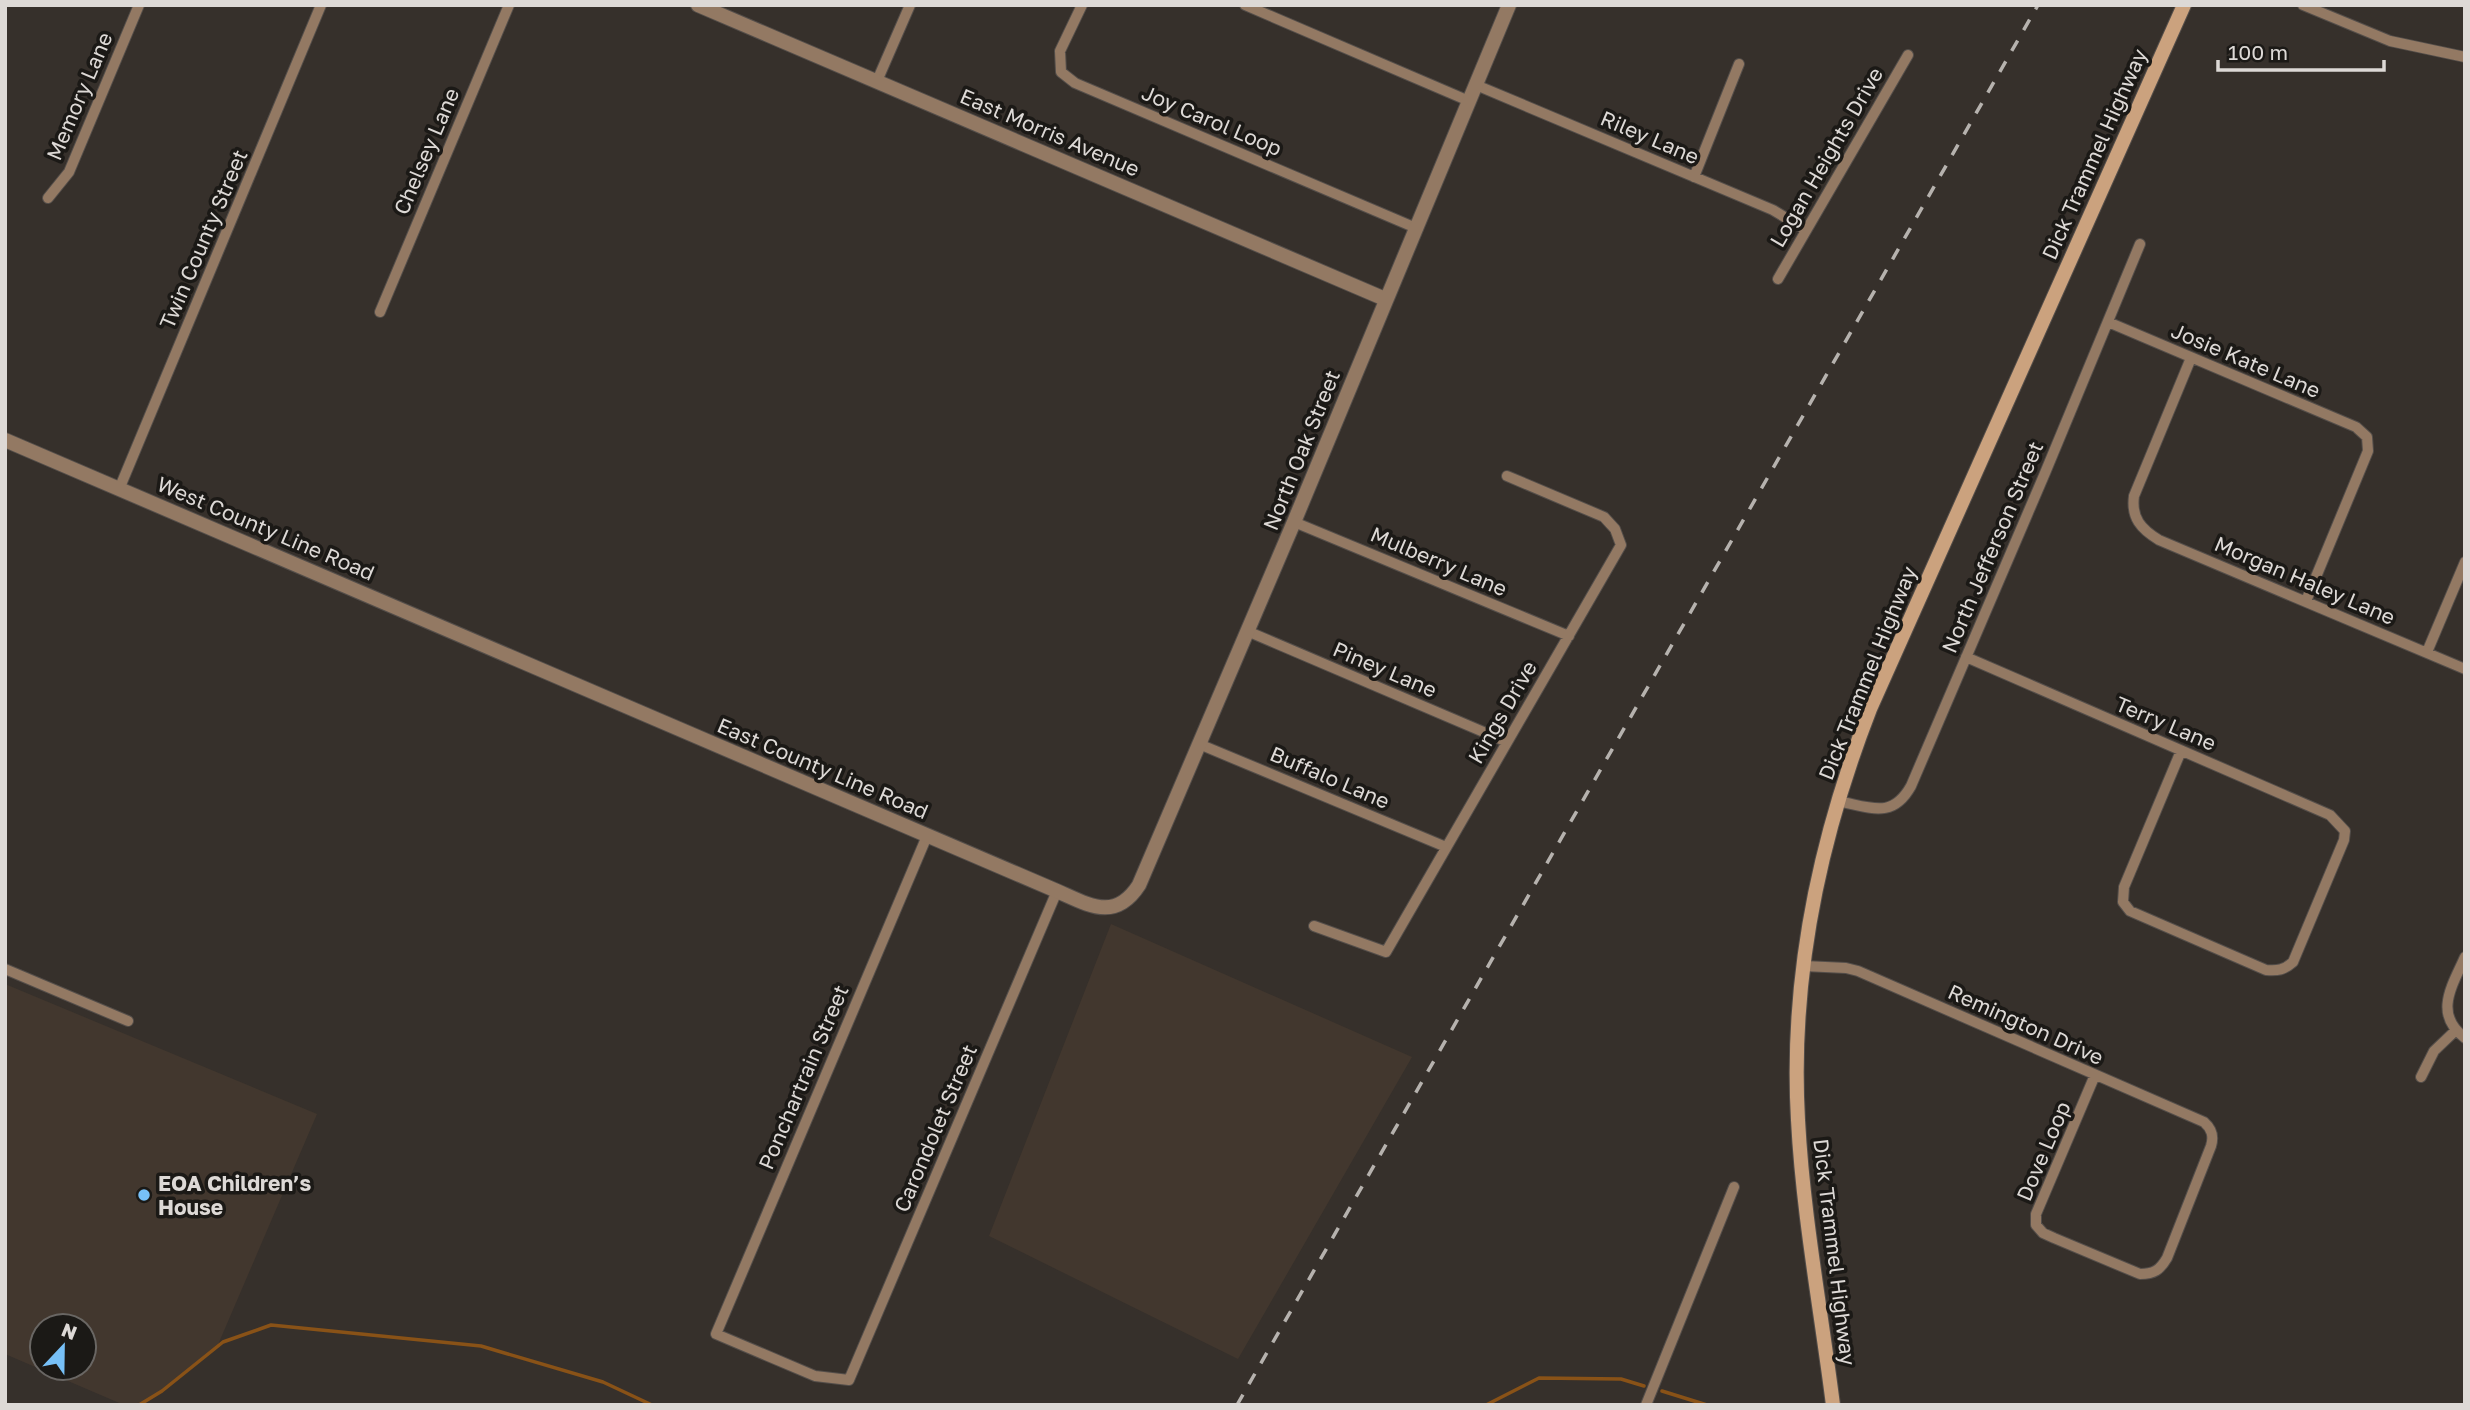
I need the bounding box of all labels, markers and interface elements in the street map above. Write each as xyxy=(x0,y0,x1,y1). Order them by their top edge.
street label: Memory Lane xyxy=(40,28,118,164)
scale bar xyxy=(2218,28,2384,72)
text: 100 m xyxy=(2228,39,2288,65)
street label: Dick Trammel Highway xyxy=(2036,44,2152,264)
street label: Logan Heights Drive xyxy=(1764,62,1888,252)
street label: Joy Carol Loop xyxy=(1138,79,1286,161)
street label: East Morris Avenue xyxy=(956,82,1144,182)
street label: Chelsey Lane xyxy=(388,84,464,218)
street label: Riley Lane xyxy=(1597,105,1703,169)
street label: Twin County Street xyxy=(153,145,253,333)
street label: Josie Kate Lane xyxy=(2168,317,2324,403)
street label: North Oak Street xyxy=(1257,366,1345,534)
street label: North Jefferson Street xyxy=(1936,437,2048,657)
street label: West County Line Road xyxy=(153,470,379,586)
street label: Mulberry Lane xyxy=(1367,521,1511,601)
street label: Morgan Haley Lane xyxy=(2211,530,2399,630)
street label: Dick Trammel Highway xyxy=(1812,562,1922,784)
street label: Piney Lane xyxy=(1329,636,1441,702)
street label: Kings Drive xyxy=(1462,656,1542,768)
street label: Terry Lane xyxy=(2112,690,2220,756)
street label: East County Line Road xyxy=(714,712,932,824)
street label: Buffalo Lane xyxy=(1266,740,1394,814)
street label: Remington Drive xyxy=(1944,978,2108,1070)
street label: Ponchartrain Street xyxy=(752,981,854,1173)
street label: Carondolet Street xyxy=(888,1040,982,1216)
street label: Dove Loop xyxy=(2010,1097,2076,1205)
street label: Dick Trammel Highway xyxy=(1808,1137,1862,1367)
place label: EOA Children’s House xyxy=(158,1170,311,1220)
marker: EOA Children’s House xyxy=(136,1187,152,1203)
north arrow xyxy=(28,1312,98,1382)
text: N xyxy=(59,1317,81,1344)

